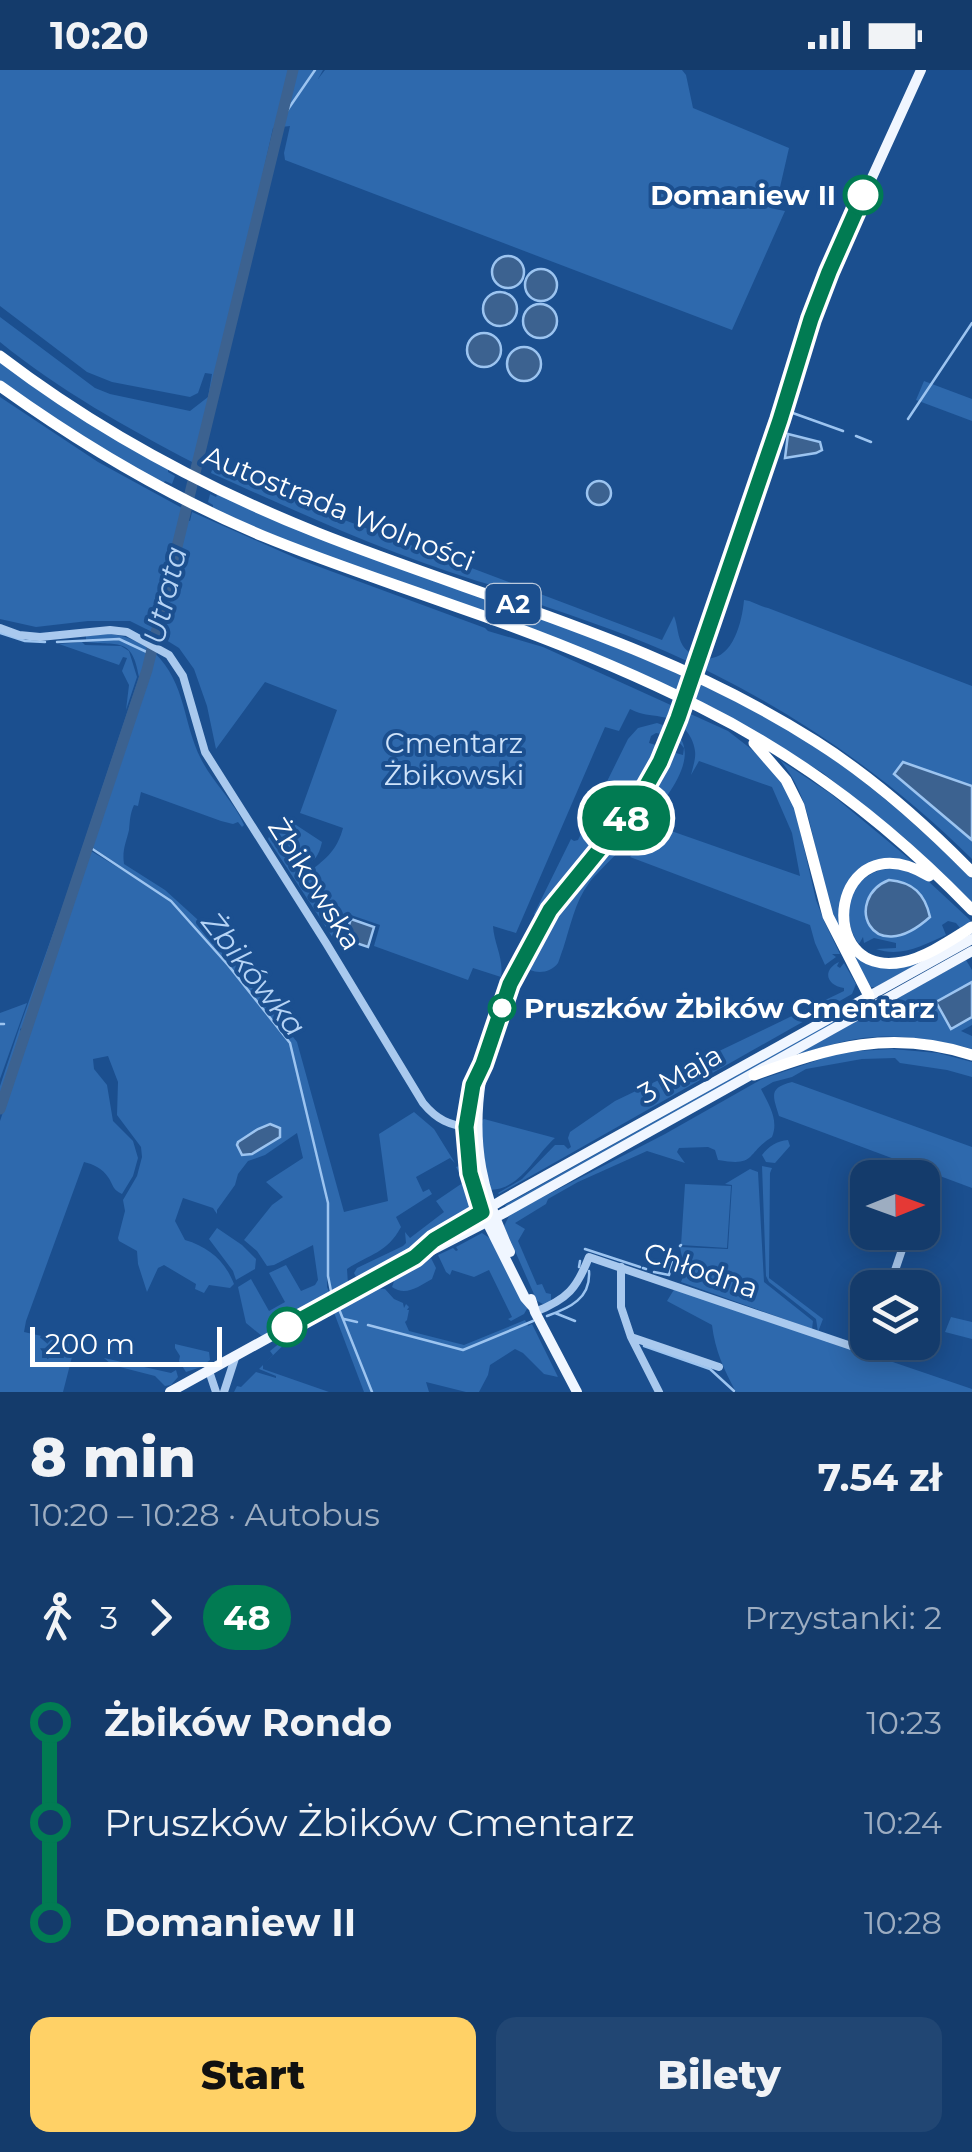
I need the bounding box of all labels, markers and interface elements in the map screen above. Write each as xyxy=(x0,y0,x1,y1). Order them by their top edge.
text: 10:20 xyxy=(50,12,149,59)
marker: Domaniew II xyxy=(844,176,882,214)
place label: Domaniew II xyxy=(650,178,836,212)
street label: Autostrada Wolności xyxy=(198,438,480,578)
water label: Utrata xyxy=(135,542,195,648)
road number: A2 xyxy=(486,584,540,624)
park label: Cmentarz Żbikowski xyxy=(384,726,524,792)
line badge: 48 xyxy=(581,786,671,850)
text: 48 xyxy=(602,797,650,840)
street label: Żbikowska xyxy=(261,812,369,956)
water label: Żbikówka xyxy=(193,904,314,1043)
place label: Pruszków Żbików Cmentarz xyxy=(524,991,935,1025)
marker: Pruszków Żbików Cmentarz xyxy=(489,995,515,1021)
street label: 3 Maja xyxy=(632,1037,728,1111)
north arrow xyxy=(850,1160,940,1250)
map controls xyxy=(850,1160,940,1360)
street label: Chłodna xyxy=(639,1235,763,1305)
button: layers xyxy=(850,1270,940,1360)
unlabelled marker xyxy=(268,1308,306,1346)
scale bar xyxy=(30,1322,222,1366)
text: 200 m xyxy=(45,1327,135,1361)
text: 8 min xyxy=(30,1424,196,1491)
text: 7.54 zł xyxy=(818,1454,942,1501)
text: 10:20 – 10:28 · Autobus xyxy=(30,1495,380,1534)
icon: walk xyxy=(30,1590,85,1645)
icon: forward xyxy=(133,1590,188,1645)
text: 48 xyxy=(223,1596,271,1639)
text: 3 xyxy=(100,1598,118,1637)
text: Przystanki: 2 xyxy=(744,1598,942,1637)
text: Żbików Rondo xyxy=(104,1699,392,1746)
text: 10:23 xyxy=(866,1703,942,1742)
text: Pruszków Żbików Cmentarz xyxy=(104,1799,635,1846)
text: 10:24 xyxy=(864,1803,942,1842)
text: Domaniew II xyxy=(104,1899,356,1946)
text: 10:28 xyxy=(864,1903,942,1942)
button: Start xyxy=(30,2017,476,2132)
button: Bilety xyxy=(496,2017,942,2132)

